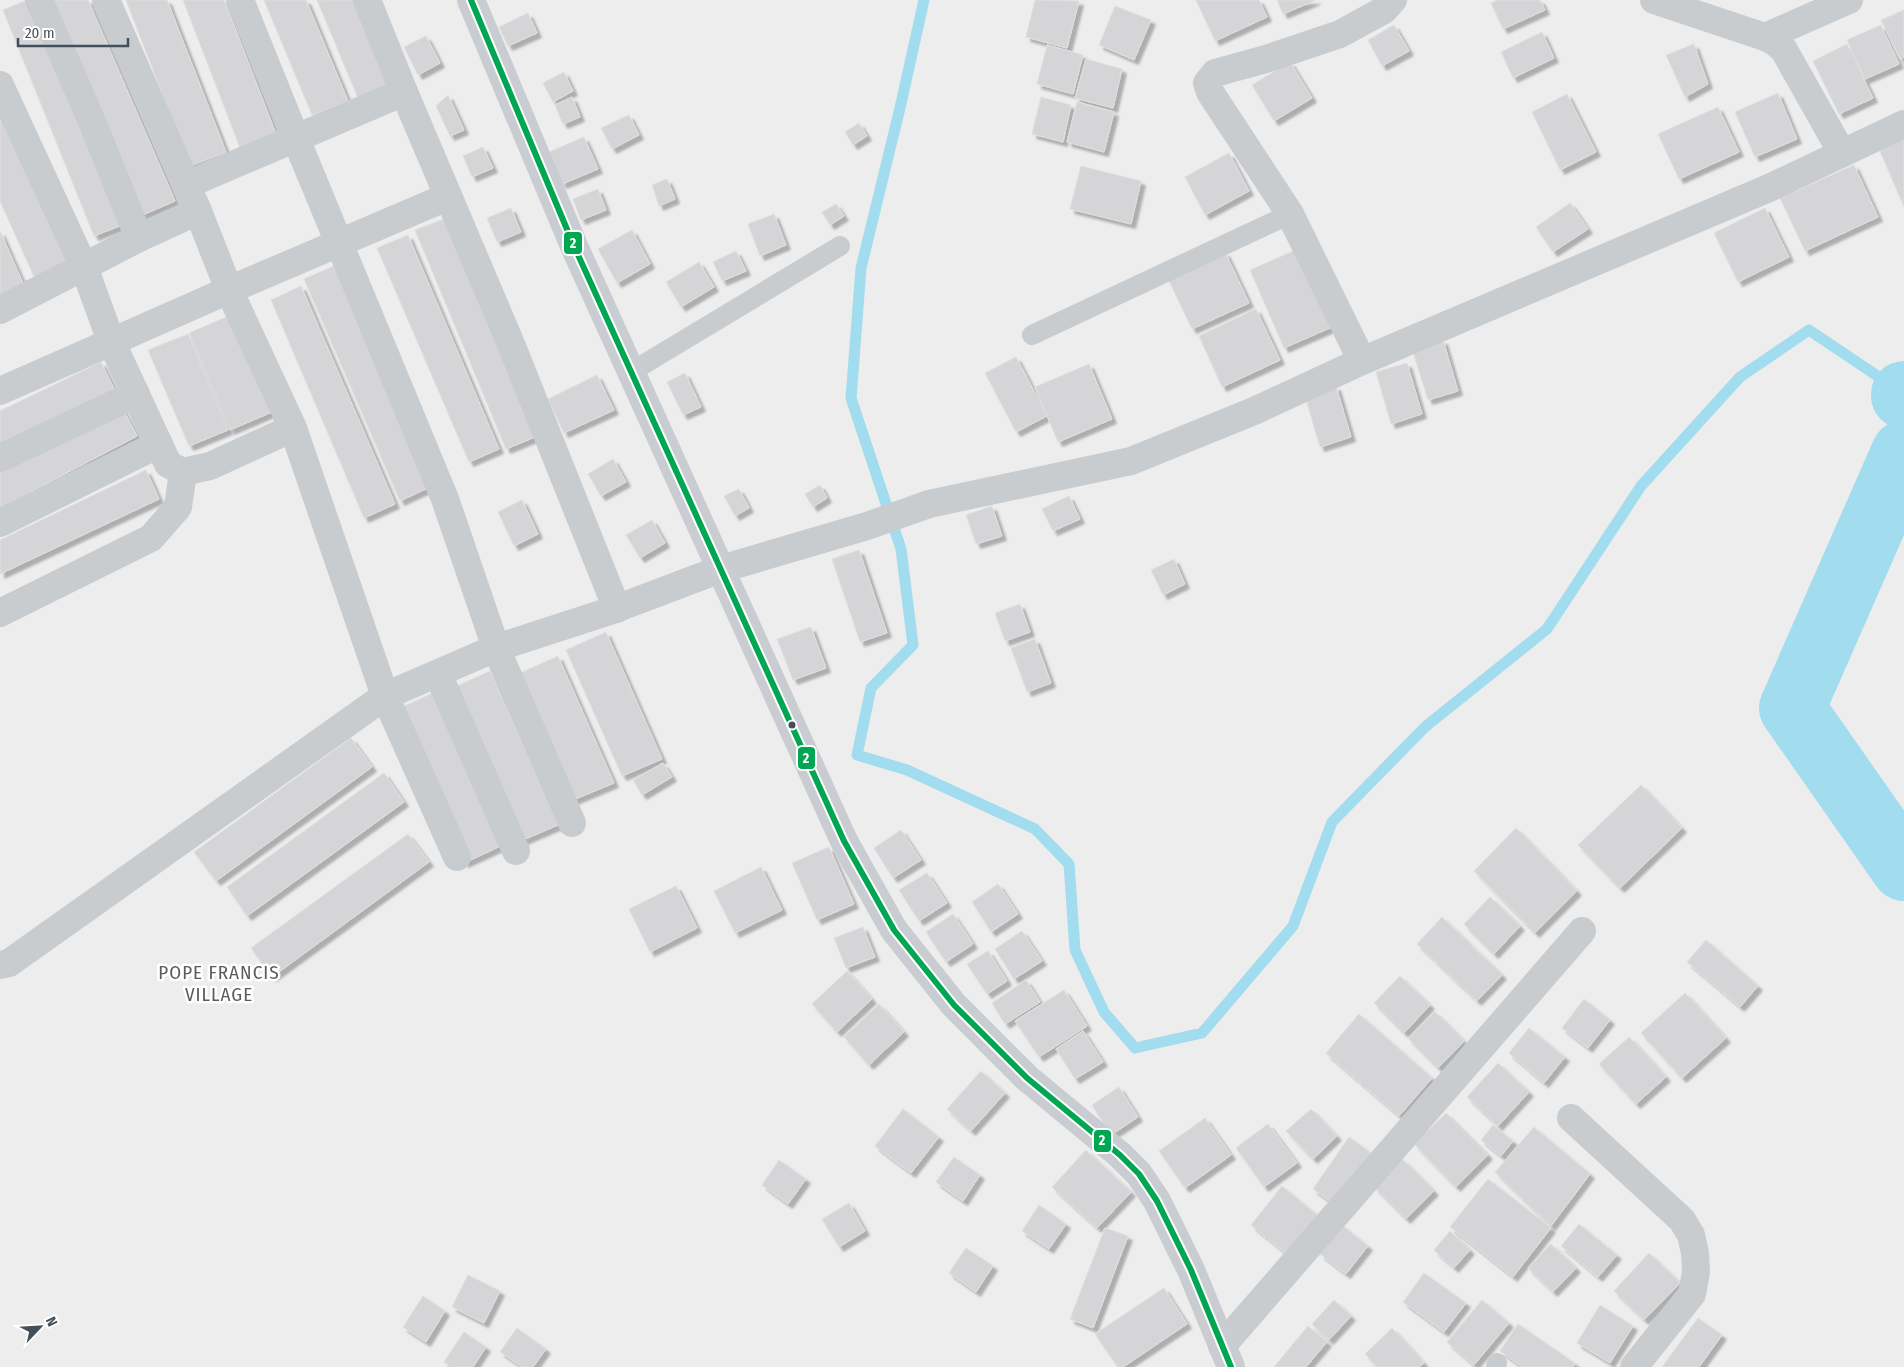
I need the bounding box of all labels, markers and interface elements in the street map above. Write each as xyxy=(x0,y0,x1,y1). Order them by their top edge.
scale bar xyxy=(18,15,128,47)
text: 20 m xyxy=(25,24,55,42)
line badge: 2 xyxy=(563,231,583,255)
text: 2 xyxy=(569,235,577,252)
unlabelled marker xyxy=(787,720,797,730)
line badge: 2 xyxy=(797,746,816,770)
text: 2 xyxy=(802,750,810,767)
district label: POPE FRANCIS VILLAGE xyxy=(158,961,280,1006)
line badge: 2 xyxy=(1093,1129,1112,1153)
text: 2 xyxy=(1098,1132,1106,1149)
north arrow xyxy=(15,1302,65,1352)
text: N xyxy=(42,1314,61,1329)

